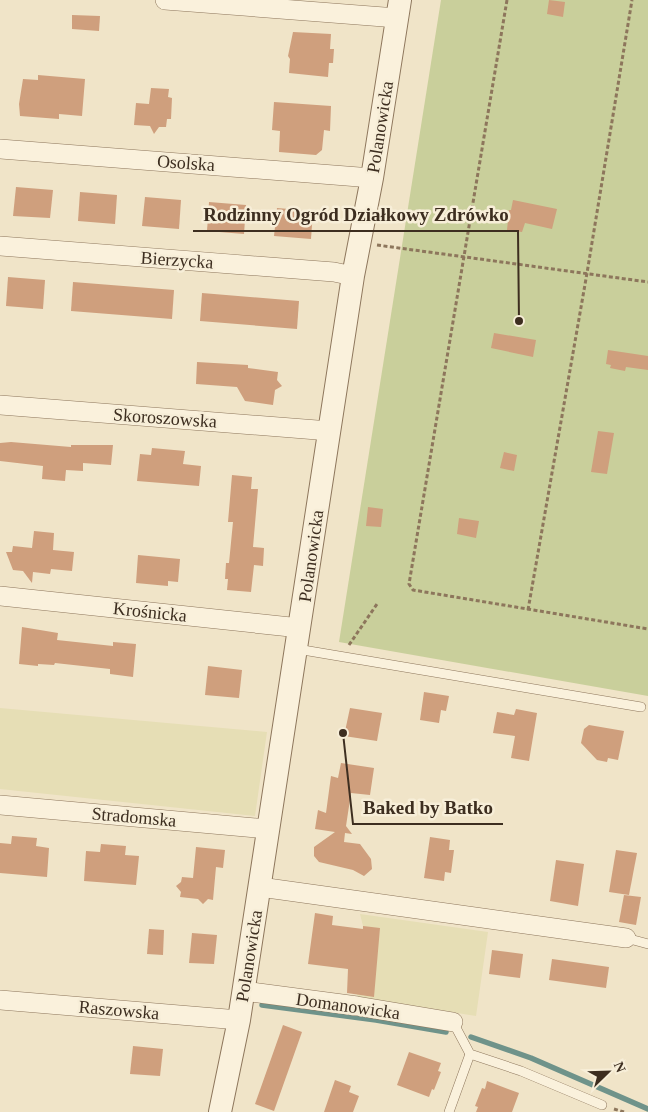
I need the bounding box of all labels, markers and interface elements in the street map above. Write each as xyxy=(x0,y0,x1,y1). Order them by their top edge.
street label: Polanowicka xyxy=(363,80,397,174)
street label: Osolska xyxy=(156,151,216,175)
callout: Rodzinny Ogród Działkowy Zdrówko xyxy=(193,197,518,231)
text: Rodzinny Ogród Działkowy Zdrówko xyxy=(203,204,509,225)
street label: Bierzycka xyxy=(140,247,214,273)
street label: Skoroszowska xyxy=(112,404,218,432)
street label: Polanowicka xyxy=(295,509,327,603)
street label: Krośnicka xyxy=(112,598,188,626)
callout: Baked by Batko xyxy=(353,790,503,824)
text: Baked by Batko xyxy=(363,797,493,818)
street label: Stradomska xyxy=(91,803,177,831)
street label: Polanowicka xyxy=(232,909,266,1003)
street label: Domanowicka xyxy=(295,989,401,1023)
street label: Raszowska xyxy=(78,997,160,1023)
north arrow xyxy=(583,1047,633,1097)
text: N xyxy=(611,1060,628,1075)

